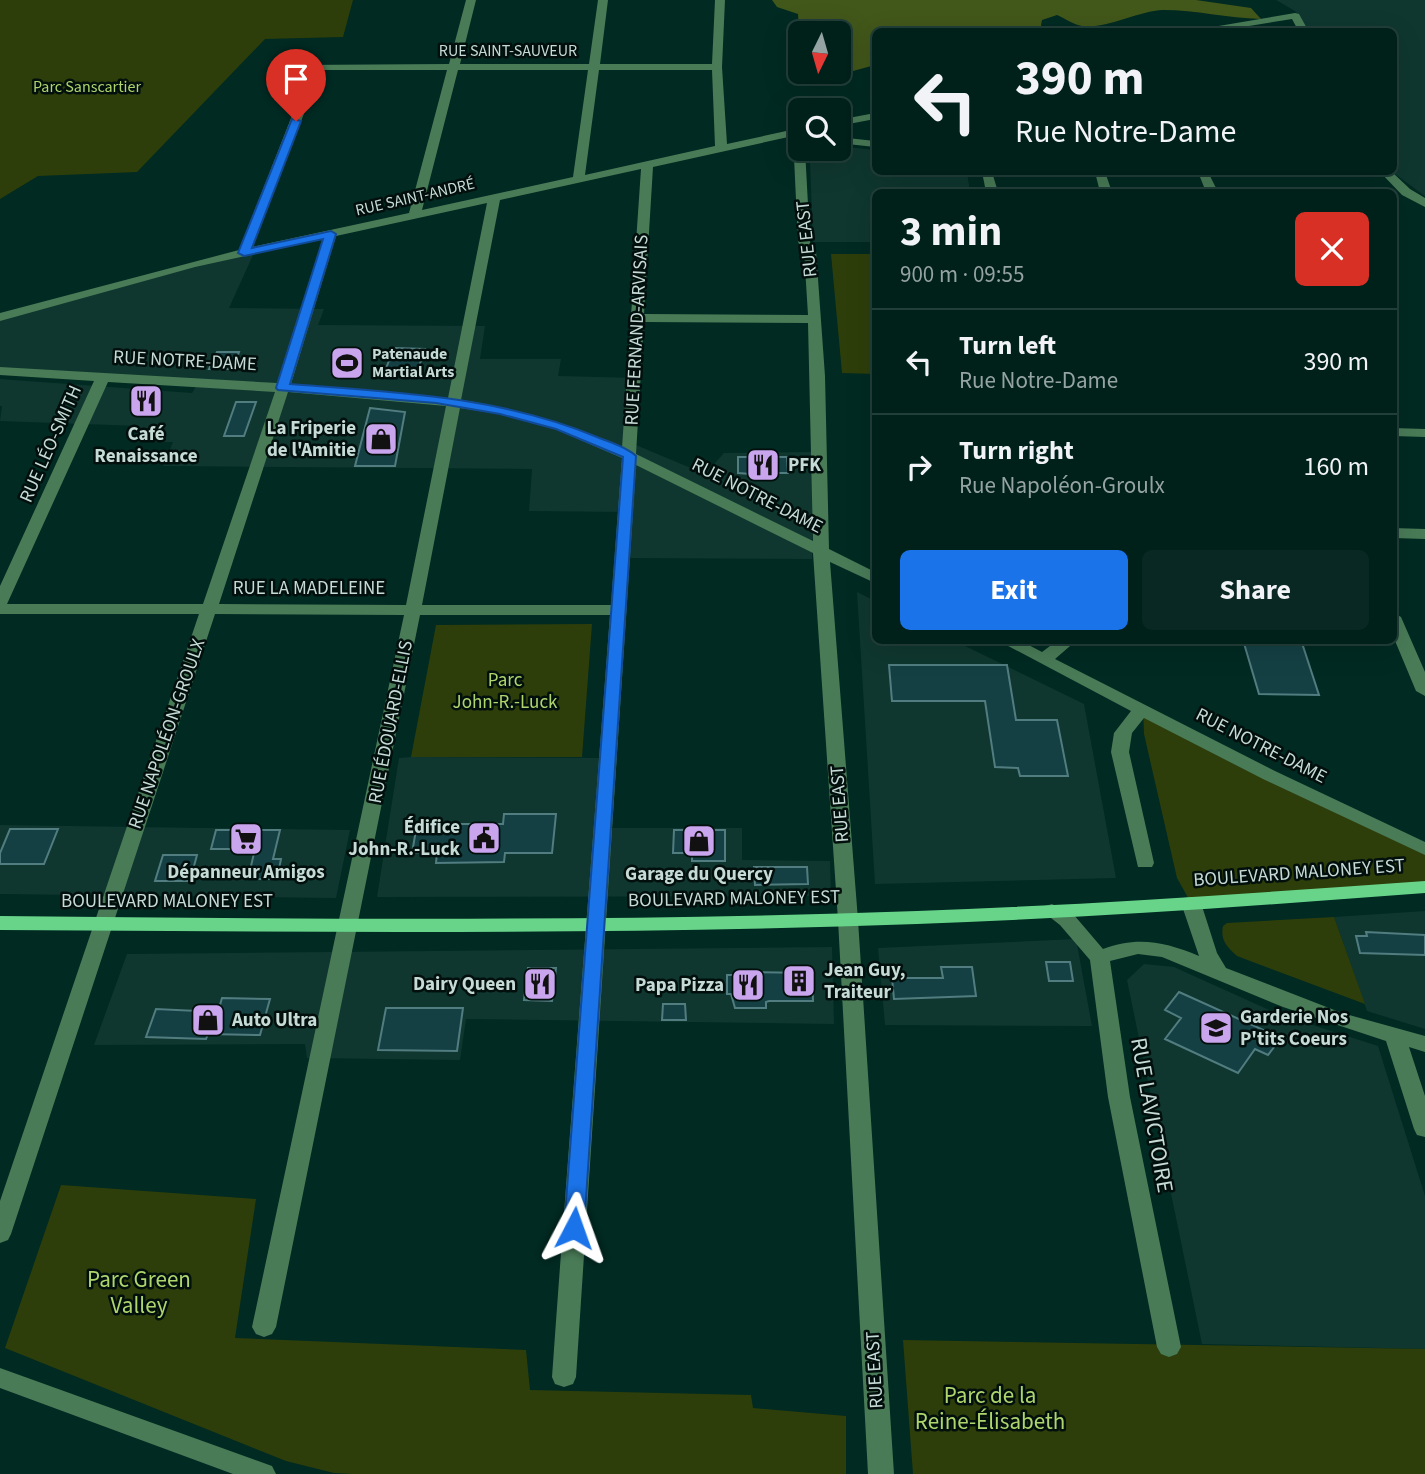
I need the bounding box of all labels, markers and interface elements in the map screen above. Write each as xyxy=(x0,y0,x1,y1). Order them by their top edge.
north arrow xyxy=(788,21,850,84)
map controls xyxy=(788,21,851,161)
street label: RUE SAINT-SAUVEUR xyxy=(439,40,577,62)
text: 390 m xyxy=(1015,44,1144,114)
pin xyxy=(266,49,326,121)
icon: left xyxy=(900,56,991,147)
icon: arrive xyxy=(277,60,315,98)
park label: Parc Sanscartier xyxy=(33,76,141,98)
button: search xyxy=(788,98,851,161)
text: Rue Notre-Dame xyxy=(1015,109,1236,155)
street label: RUE SAINT-ANDRÉ xyxy=(353,173,477,221)
street label: RUE EAST xyxy=(790,199,824,279)
text: 3 min xyxy=(900,202,1002,262)
button: close xyxy=(1295,212,1369,286)
street label: RUE FERNAND-ARVISAIS xyxy=(619,234,655,426)
text: 900 m · 09:55 xyxy=(900,258,1024,291)
text: Turn left xyxy=(959,327,1056,364)
place label: Patenaude Martial Arts xyxy=(372,343,454,383)
icon: left xyxy=(900,343,938,381)
text: 390 m xyxy=(1303,343,1369,380)
street label: RUE NOTRE-DAME xyxy=(112,344,258,378)
sports icon: Patenaude Martial Arts xyxy=(328,344,366,382)
text: Rue Notre-Dame xyxy=(959,364,1118,397)
street label: RUE LÉO-SMITH xyxy=(13,381,89,507)
restaurant icon: Café Renaissance xyxy=(127,382,165,420)
place label: La Friperie de l'Amitie xyxy=(267,415,356,464)
shop icon: La Friperie de l'Amitie xyxy=(362,420,400,458)
place label: Café Renaissance xyxy=(94,421,198,470)
text: Turn right xyxy=(959,432,1074,469)
restaurant icon: PFK xyxy=(744,446,782,484)
icon: right xyxy=(900,448,938,486)
text: 160 m xyxy=(1303,448,1369,485)
street label: RUE NOTRE-DAME xyxy=(687,451,827,541)
place label: PFK xyxy=(788,452,821,479)
text: Rue Napoléon-Groulx xyxy=(959,469,1165,502)
button: Exit xyxy=(900,550,1128,630)
button: Share xyxy=(1142,550,1369,630)
street label: RUE LA MADELEINE xyxy=(233,575,385,602)
street label: RUE NAPOLÉON-GROULX xyxy=(122,635,212,833)
street label: RUE ÉDOUARD-ELLIS xyxy=(362,638,420,806)
park label: Parc John-R.-Luck xyxy=(453,667,558,716)
street label: RUE NOTRE-DAME xyxy=(1191,701,1331,791)
street label: RUE EAST xyxy=(824,765,856,843)
place label: Édifice John-R.-Luck xyxy=(348,814,461,863)
public building icon: Édifice John-R.-Luck xyxy=(465,819,503,857)
supermarket icon: Dépanneur Amigos xyxy=(227,820,265,858)
shop icon: Garage du Quercy xyxy=(680,822,718,860)
street label: BOULEVARD MALONEY EST xyxy=(1192,852,1406,894)
place label: Dépanneur Amigos xyxy=(167,859,325,886)
place label: Garage du Quercy xyxy=(625,861,773,888)
street label: BOULEVARD MALONEY EST xyxy=(628,884,840,914)
street label: BOULEVARD MALONEY EST xyxy=(61,888,273,915)
place label: Jean Guy, Traiteur xyxy=(824,957,905,1006)
building icon: Jean Guy, Traiteur xyxy=(780,962,818,1000)
restaurant icon: Dairy Queen xyxy=(521,965,559,1003)
restaurant icon: Papa Pizza xyxy=(729,966,767,1004)
place label: Dairy Queen xyxy=(413,971,516,998)
place label: Papa Pizza xyxy=(635,972,724,999)
shop icon: Auto Ultra xyxy=(189,1001,227,1039)
place label: Garderie Nos P'tits Coeurs xyxy=(1240,1004,1348,1053)
place label: Auto Ultra xyxy=(231,1007,317,1034)
school or university icon: Garderie Nos P'tits Coeurs xyxy=(1197,1009,1235,1047)
street label: RUE LAVICTOIRE xyxy=(1122,1035,1182,1195)
position arrow xyxy=(537,1191,611,1265)
park label: Parc Green Valley xyxy=(87,1263,191,1322)
street label: RUE EAST xyxy=(859,1331,891,1409)
park label: Parc de la Reine-Élisabeth xyxy=(915,1379,1065,1438)

